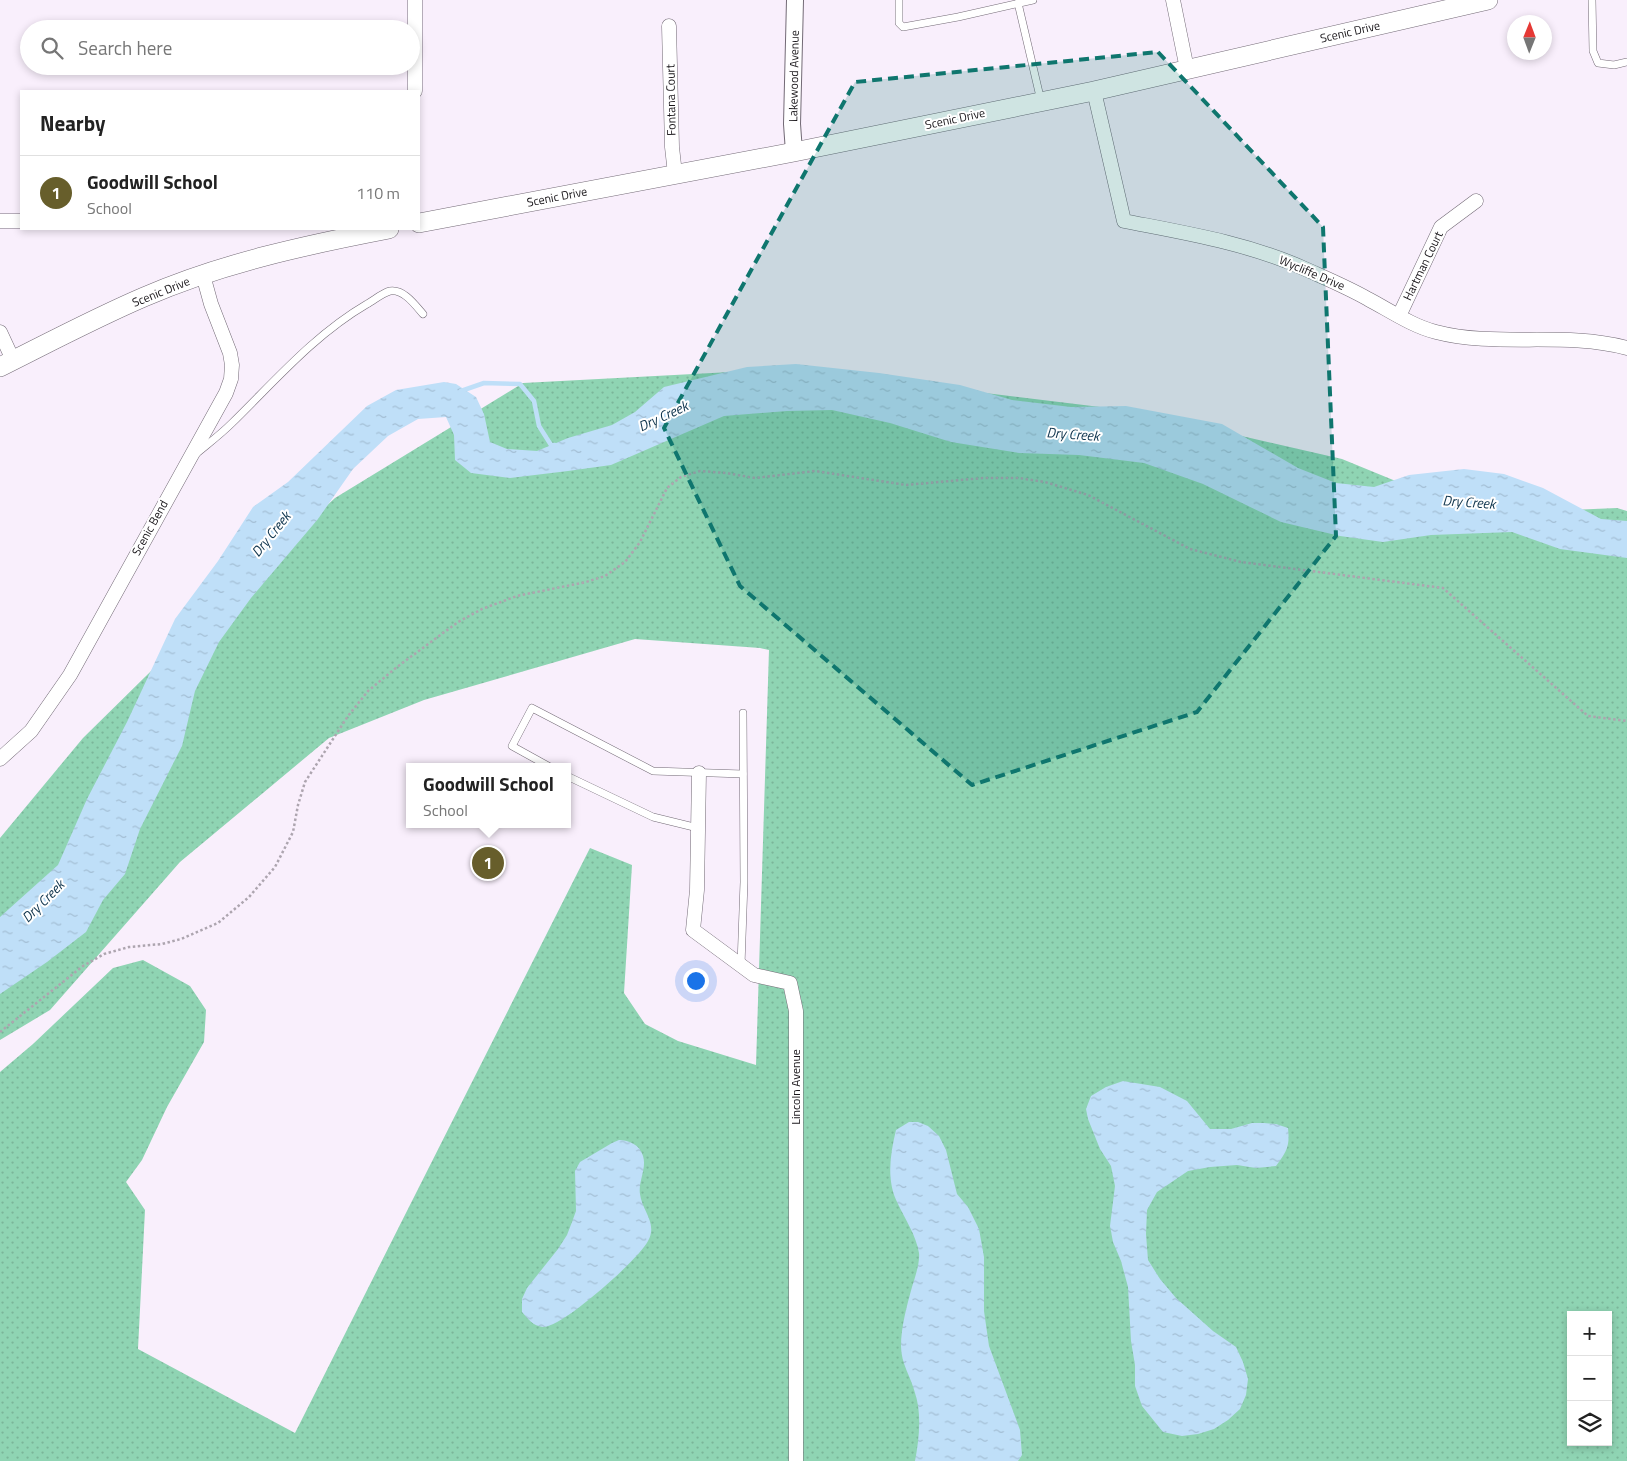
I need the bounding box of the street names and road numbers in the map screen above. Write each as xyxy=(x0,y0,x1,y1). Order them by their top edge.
street label: Scenic Drive xyxy=(1318,15,1382,48)
street label: Lakewood Avenue xyxy=(783,30,804,122)
street label: Fontana Court xyxy=(660,63,681,136)
street label: Scenic Drive xyxy=(923,103,987,134)
street label: Scenic Drive xyxy=(525,181,589,212)
street label: Hartman Court xyxy=(1398,227,1448,304)
street label: Wycliffe Drive xyxy=(1276,250,1348,295)
street label: Scenic Drive xyxy=(129,271,193,312)
street label: Scenic Bend xyxy=(126,497,173,559)
street label: Lincoln Avenue xyxy=(786,1049,805,1125)

